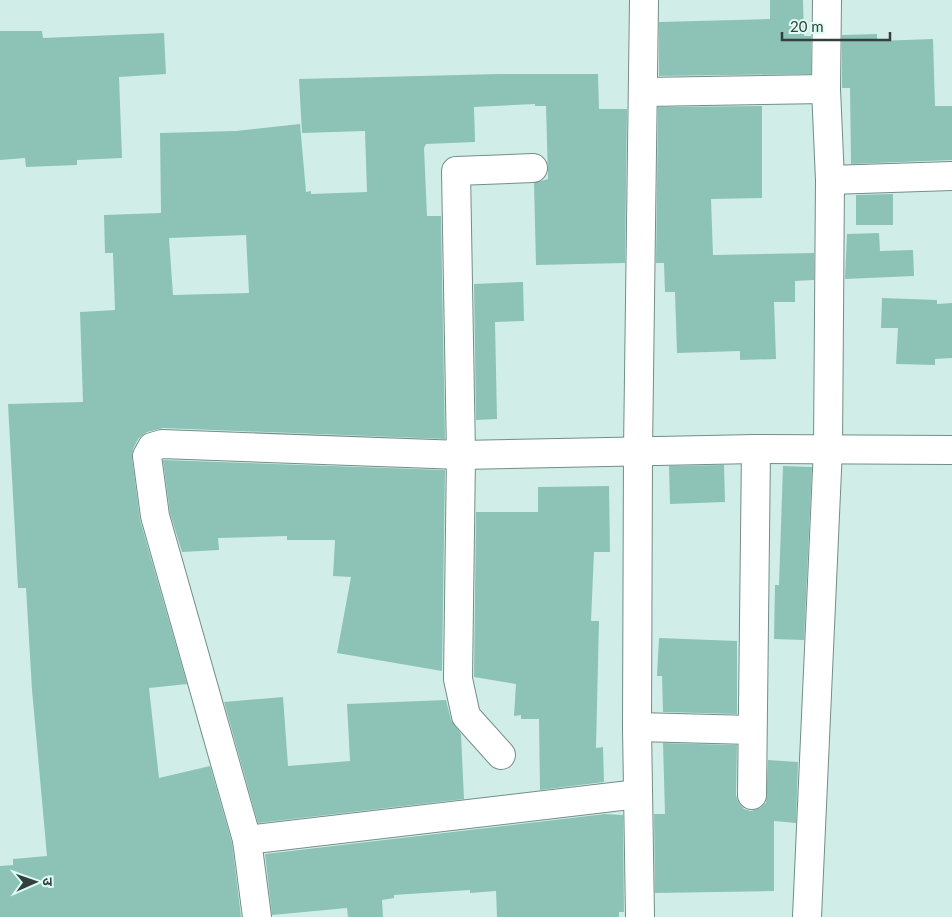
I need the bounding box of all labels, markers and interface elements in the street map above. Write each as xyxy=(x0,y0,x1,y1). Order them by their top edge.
scale bar xyxy=(782,10,890,42)
text: 20 m xyxy=(790,17,824,35)
north arrow xyxy=(10,857,60,907)
text: उ xyxy=(40,877,57,887)

